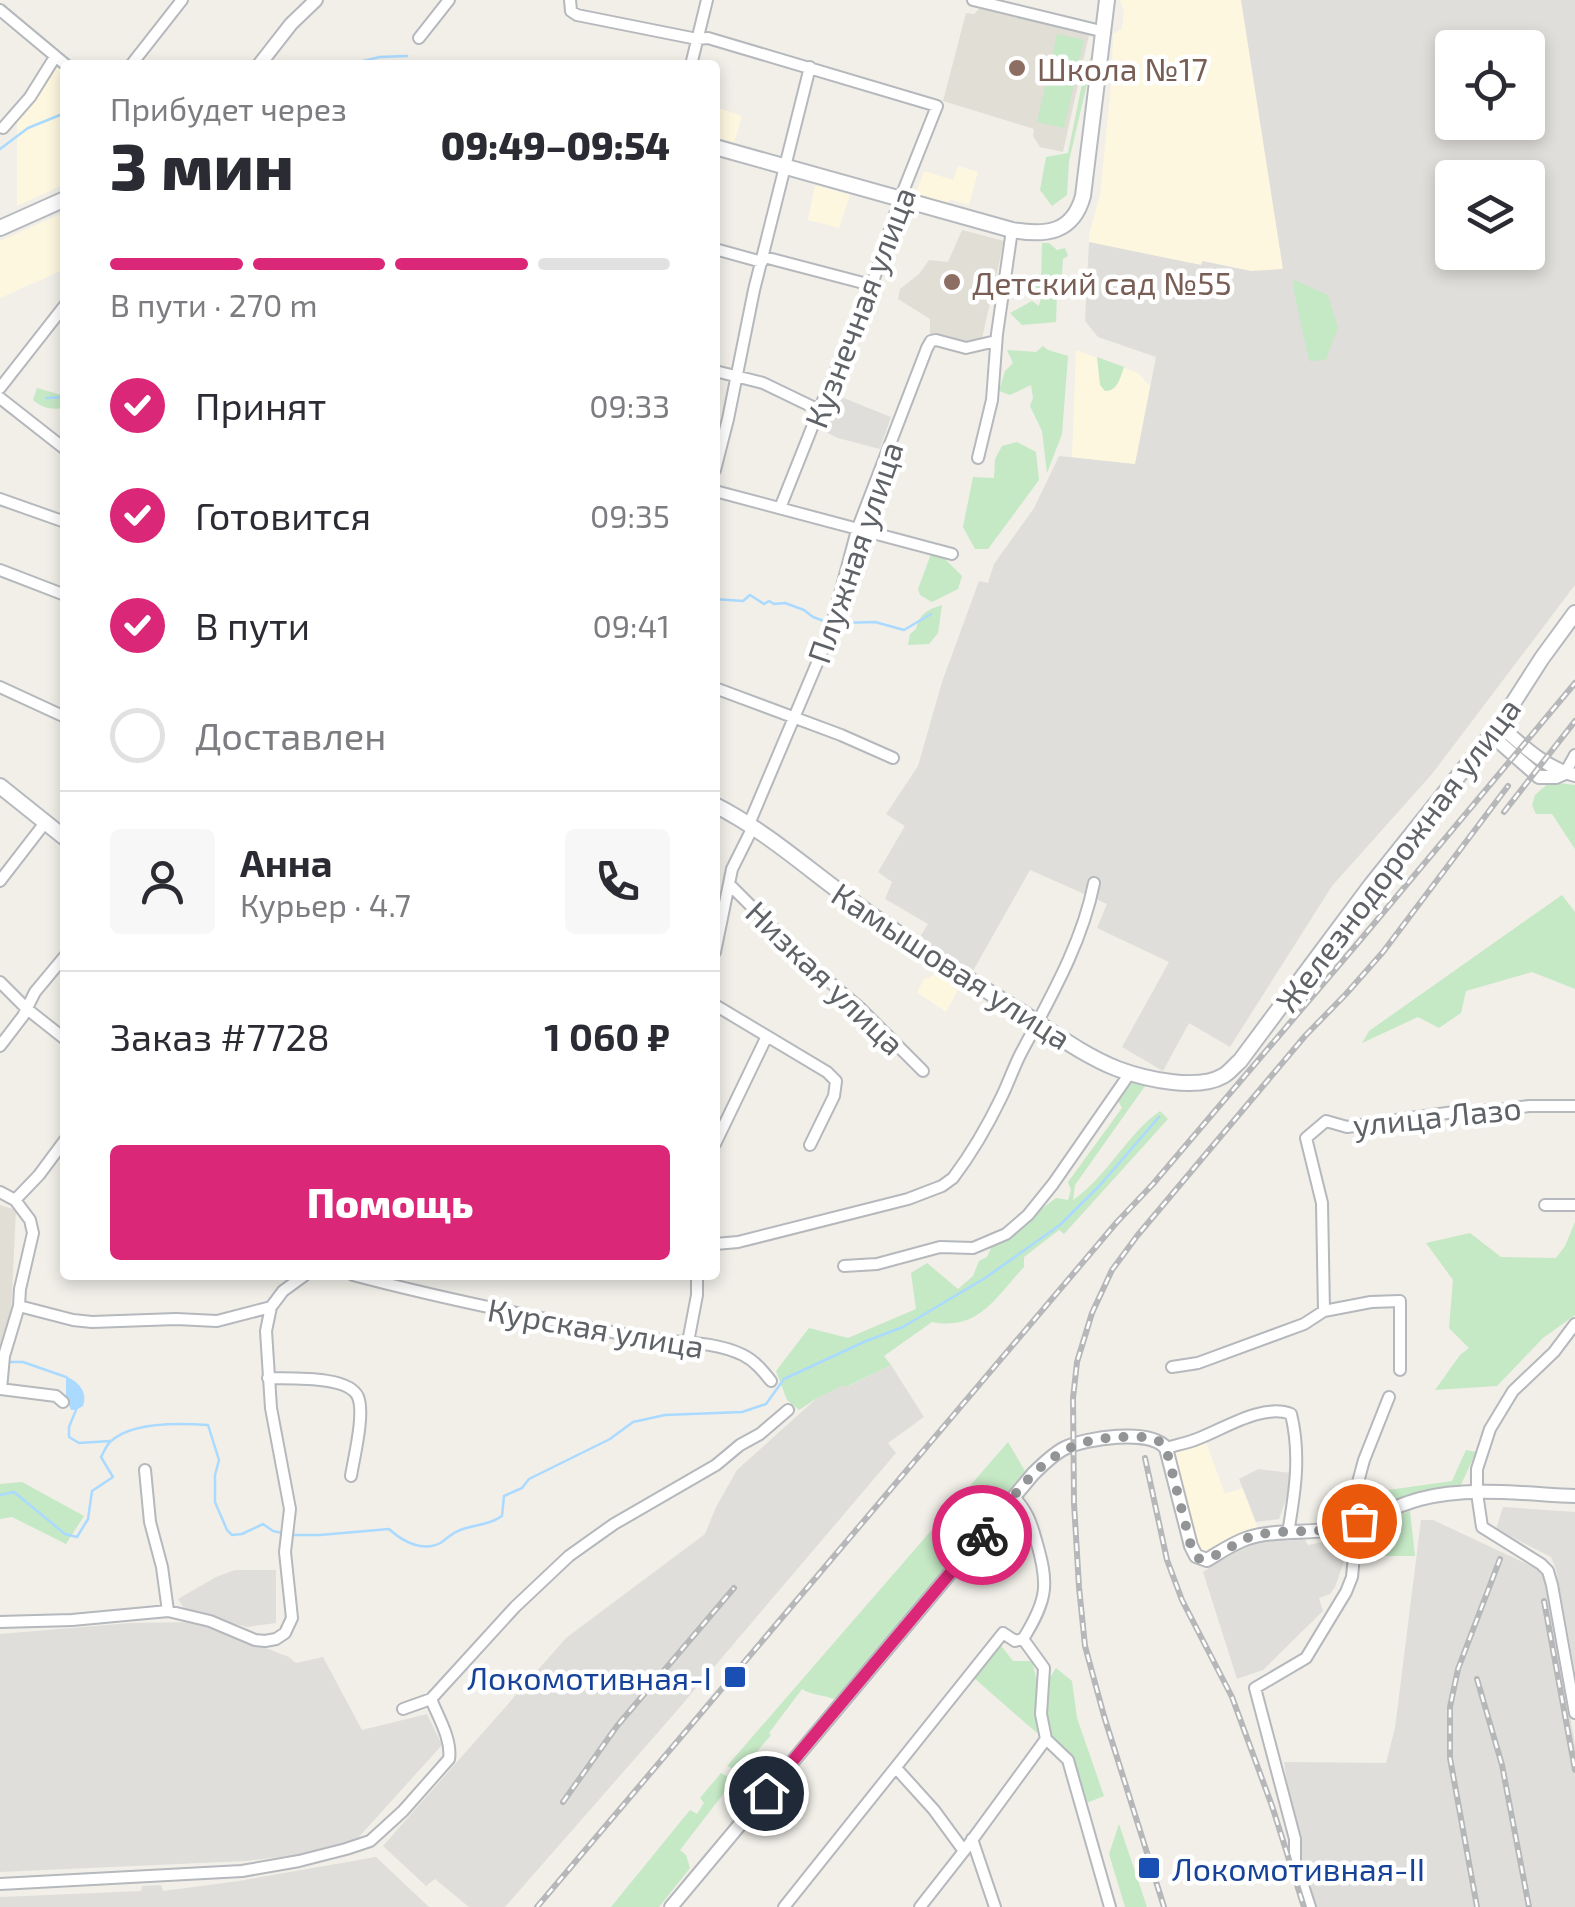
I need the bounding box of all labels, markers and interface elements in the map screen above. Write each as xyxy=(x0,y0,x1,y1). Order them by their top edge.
map controls xyxy=(1435,30,1545,270)
button: locate xyxy=(1435,30,1545,140)
place label: Школа №17 xyxy=(1037,49,1208,87)
marker: Школа №17 xyxy=(1006,57,1028,79)
text: Прибудет через xyxy=(110,89,347,127)
text: 09:49–09:54 xyxy=(441,122,670,168)
text: 3 мин xyxy=(110,125,294,203)
button: layers xyxy=(1435,160,1545,270)
street label: Кузнечная улица xyxy=(796,181,923,433)
place label: Детский сад №55 xyxy=(972,263,1232,301)
marker: Детский сад №55 xyxy=(941,271,963,293)
text: В пути · 270 m xyxy=(110,285,318,323)
icon: check xyxy=(110,378,165,433)
text: Принят xyxy=(195,382,326,428)
text: 09:33 xyxy=(589,386,670,424)
street label: Плужная улица xyxy=(798,436,911,668)
icon: check xyxy=(110,488,165,543)
text: Готовится xyxy=(195,492,371,538)
text: 09:35 xyxy=(590,496,670,534)
icon: check xyxy=(110,598,165,653)
text: В пути xyxy=(195,602,310,648)
text: 09:41 xyxy=(592,606,670,644)
street label: Железнодорожная улица xyxy=(1267,690,1528,1019)
text: Доставлен xyxy=(195,712,386,758)
button: person xyxy=(110,829,215,934)
button: phone xyxy=(565,829,670,934)
text: Анна xyxy=(240,839,333,885)
street label: Камышовая улица xyxy=(825,874,1079,1057)
text: Курьер · 4.7 xyxy=(240,885,411,923)
street label: Низкая улица xyxy=(738,892,913,1063)
text: Заказ #7728 xyxy=(110,1013,330,1059)
text: 1 060 ₽ xyxy=(544,1013,670,1059)
street label: улица Лазо xyxy=(1351,1087,1523,1144)
button: Помощь xyxy=(110,1145,670,1260)
street label: Курская улица xyxy=(485,1289,707,1366)
pin xyxy=(1317,1479,1402,1564)
courier xyxy=(932,1485,1032,1585)
icon: bag xyxy=(1332,1494,1387,1549)
icon: bike xyxy=(955,1508,1010,1563)
place label: Локомотивная-I xyxy=(467,1658,712,1696)
marker: Локомотивная-I xyxy=(722,1664,748,1690)
pin xyxy=(724,1751,809,1836)
icon: home xyxy=(739,1766,794,1821)
place label: Локомотивная-II xyxy=(1172,1849,1425,1887)
marker: Локомотивная-II xyxy=(1136,1855,1162,1881)

